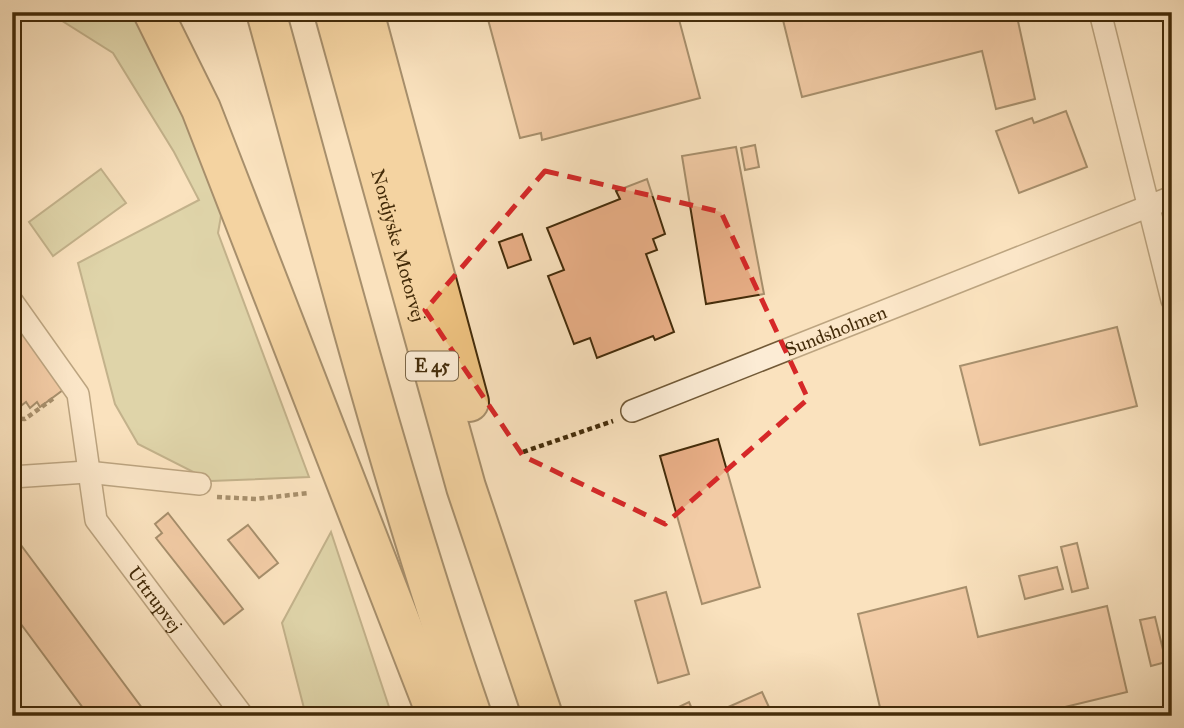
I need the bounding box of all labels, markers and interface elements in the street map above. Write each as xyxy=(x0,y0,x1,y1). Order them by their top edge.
street label: Nordjyske Motorvej xyxy=(366,166,430,324)
street label: Sundsholmen xyxy=(782,300,890,361)
road number: E 45 xyxy=(406,352,458,380)
street label: Uttrupvej xyxy=(123,562,187,637)

